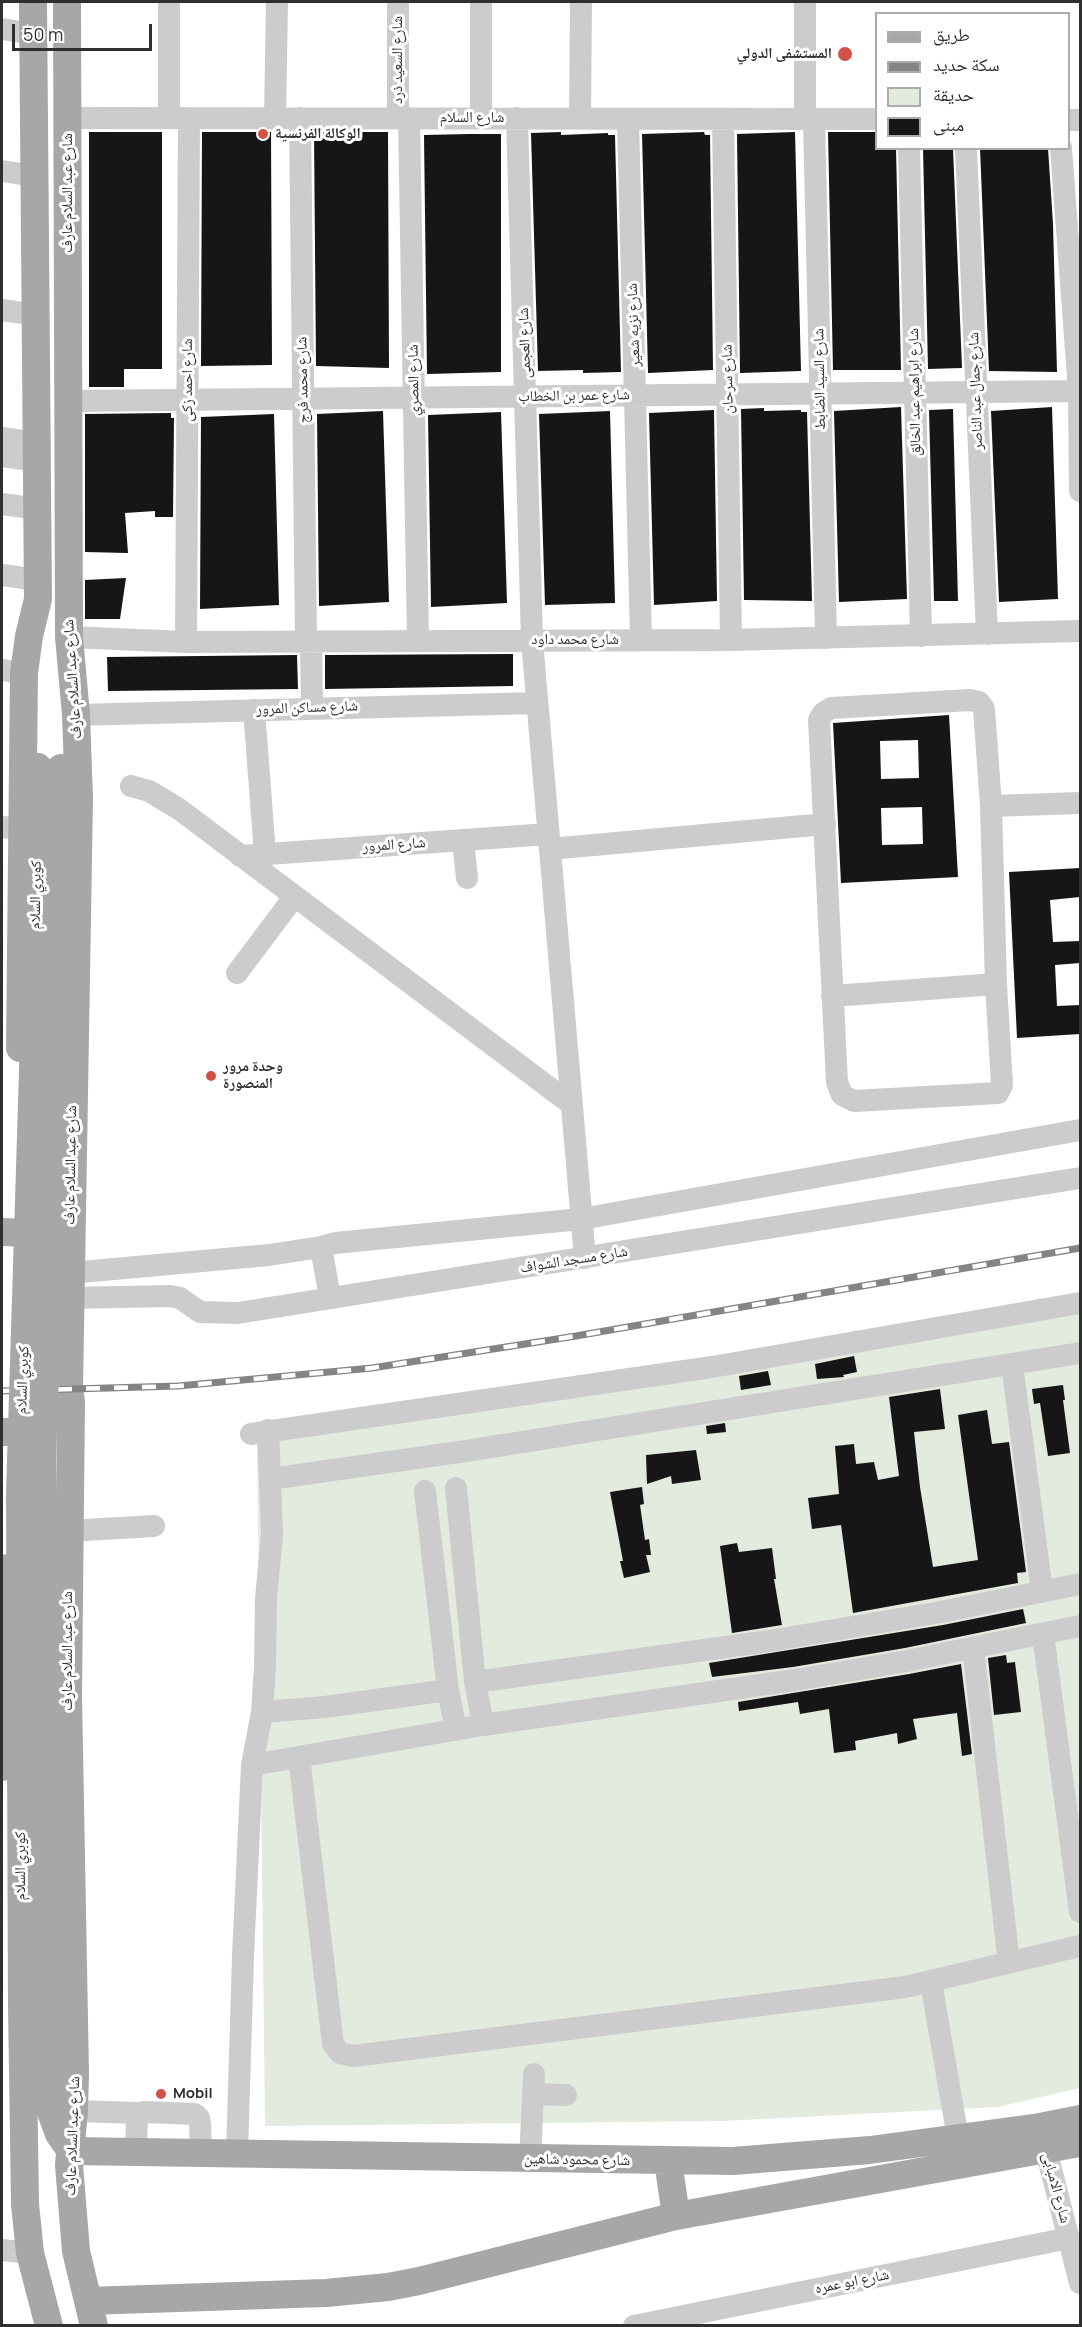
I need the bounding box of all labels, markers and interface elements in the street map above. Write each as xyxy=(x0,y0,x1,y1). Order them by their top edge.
scale bar xyxy=(15,12,154,50)
legend xyxy=(875,12,1070,150)
street label: شارع السعيد ذرد xyxy=(389,16,407,104)
text: 50 m xyxy=(23,22,63,46)
text: طريق xyxy=(933,22,970,46)
place label: المستشفى الدولي xyxy=(737,45,832,63)
marker: المستشفى الدولي xyxy=(836,45,854,63)
text: سكة حديد xyxy=(933,52,1000,76)
text: حديقة xyxy=(933,82,974,106)
street label: شارع السلام xyxy=(440,109,504,127)
text: مبنى xyxy=(933,112,964,136)
place label: الوكالة الفرنسية xyxy=(275,125,361,143)
marker: الوكالة الفرنسية xyxy=(256,127,270,141)
street label: شارع عبد السلام عارف xyxy=(59,133,77,253)
street label: شارع نزيه شعير xyxy=(624,283,644,367)
street label: شارع العجمى xyxy=(515,307,535,379)
street label: شارع السيد الضابط xyxy=(810,328,830,430)
street label: شارع ابراهيم عبد الخالق xyxy=(905,328,925,456)
street label: شارع جمال عبد الناصر xyxy=(965,332,987,450)
street label: شارع محمد فرج xyxy=(293,337,313,423)
street label: شارع احمد زكى xyxy=(179,338,197,422)
street label: شارع المصري xyxy=(404,344,424,416)
street label: شارع سرحان xyxy=(718,344,738,414)
street label: شارع عمر بن الخطاب xyxy=(518,386,630,406)
street label: شارع عبد السلام عارف xyxy=(60,619,86,739)
street label: شارع محمد داود xyxy=(531,631,619,649)
street label: شارع مساكن المرور xyxy=(256,697,358,719)
street label: شارع المرور xyxy=(362,834,426,856)
street label: كوبري السلام xyxy=(26,860,46,930)
place label: وحدة مرور المنصورة xyxy=(223,1058,283,1093)
marker: وحدة مرور المنصورة xyxy=(204,1069,218,1083)
street label: شارع عبد السلام عارف xyxy=(61,1105,81,1225)
street label: شارع مسجد الشواف xyxy=(519,1243,629,1277)
street label: كوبري السلام xyxy=(13,1345,33,1415)
street label: شارع عبد السلام عارف xyxy=(59,1591,77,1711)
street label: كوبري السلام xyxy=(12,1832,30,1900)
street label: شارع عبد السلام عارف xyxy=(62,2076,84,2196)
place label: Mobil xyxy=(173,2085,213,2103)
marker: Mobil xyxy=(154,2087,168,2101)
street label: شارع محمود شاهين xyxy=(524,2150,630,2170)
street label: شارع الامبابى xyxy=(1038,2151,1074,2225)
street label: شارع ابو عمره xyxy=(813,2266,891,2298)

